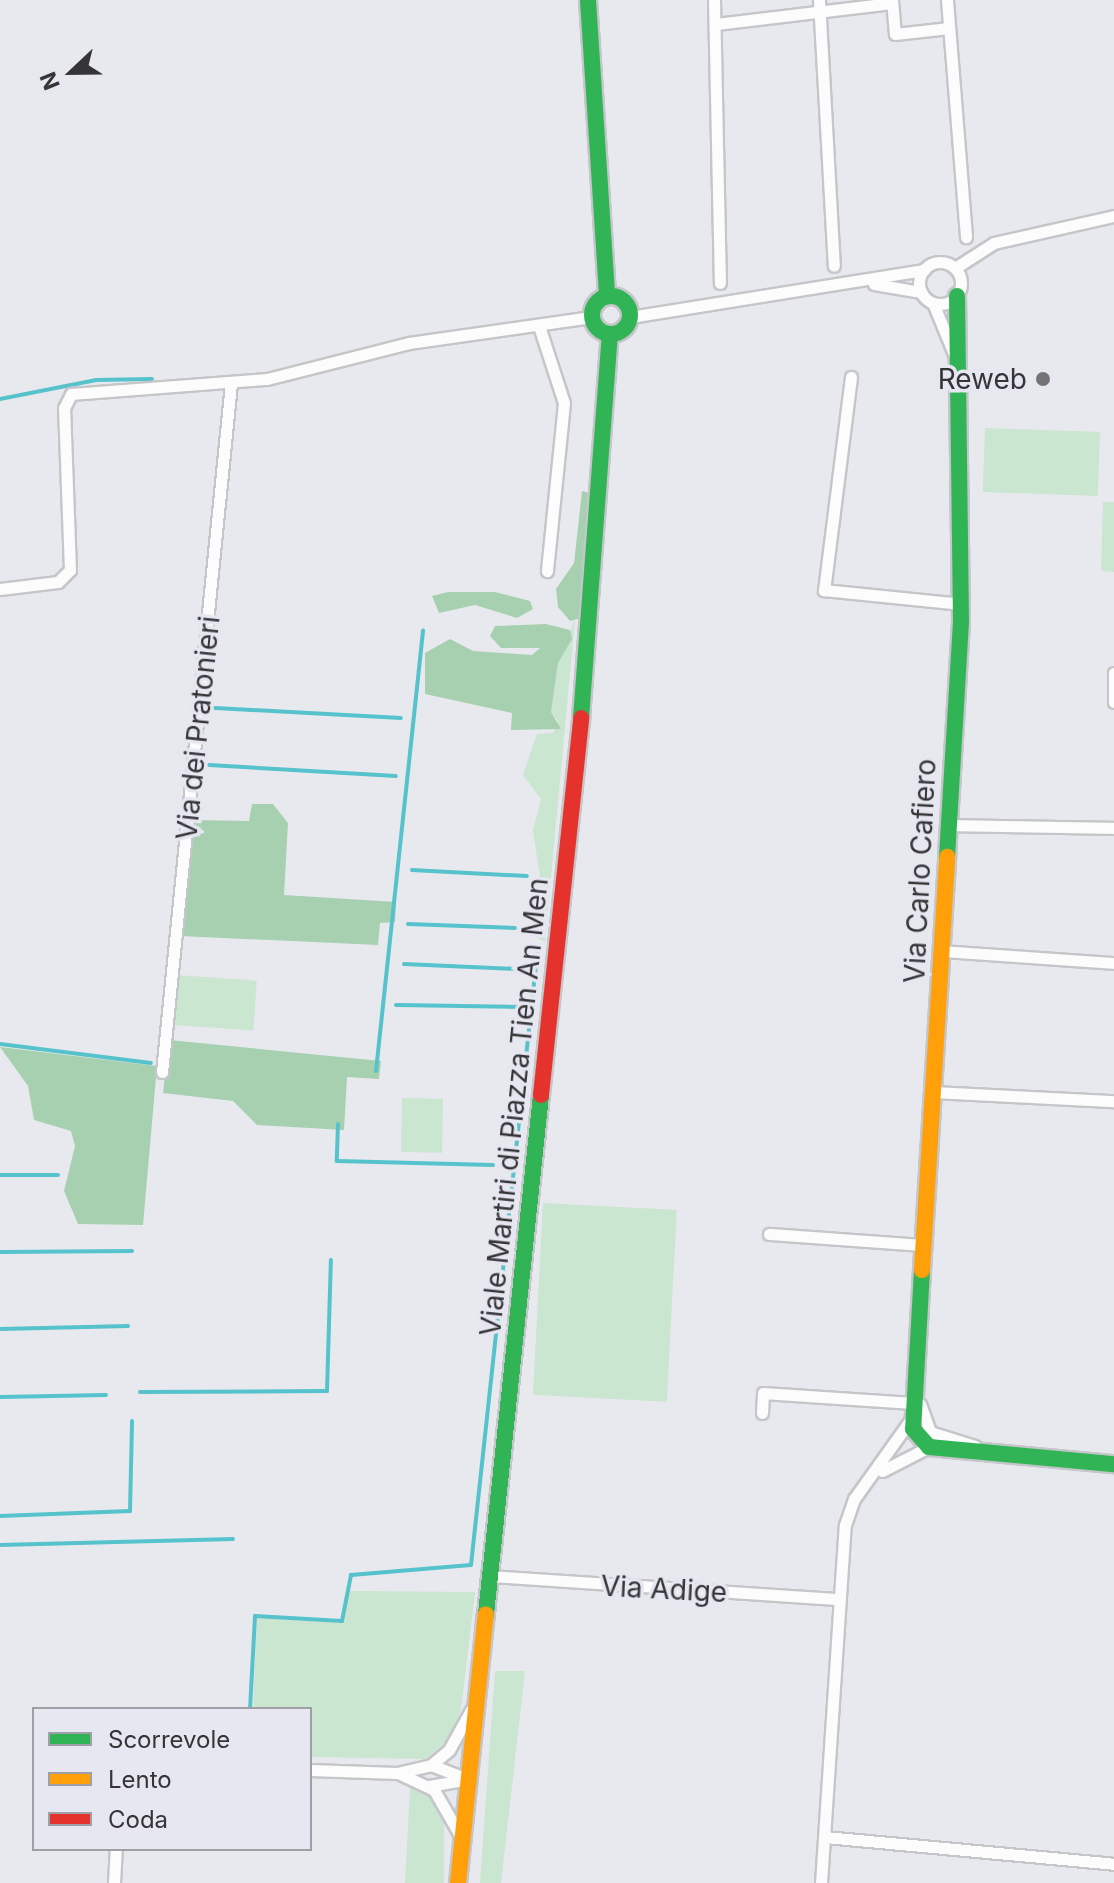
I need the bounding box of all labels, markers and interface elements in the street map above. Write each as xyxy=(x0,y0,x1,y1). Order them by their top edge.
north arrow xyxy=(32,32,112,112)
text: N xyxy=(35,68,65,94)
place label: Reweb xyxy=(938,362,1027,396)
marker: Reweb xyxy=(1034,370,1052,388)
street label: Via dei Pratonieri xyxy=(170,614,226,842)
street label: Via Carlo Cafiero xyxy=(897,758,943,984)
street label: Viale Martiri di Piazza Tien An Men xyxy=(473,876,555,1338)
street label: Via Adige xyxy=(600,1569,728,1609)
legend xyxy=(32,1707,312,1851)
text: Scorrevole xyxy=(108,1725,230,1754)
text: Lento xyxy=(108,1765,172,1794)
text: Coda xyxy=(108,1805,168,1834)

